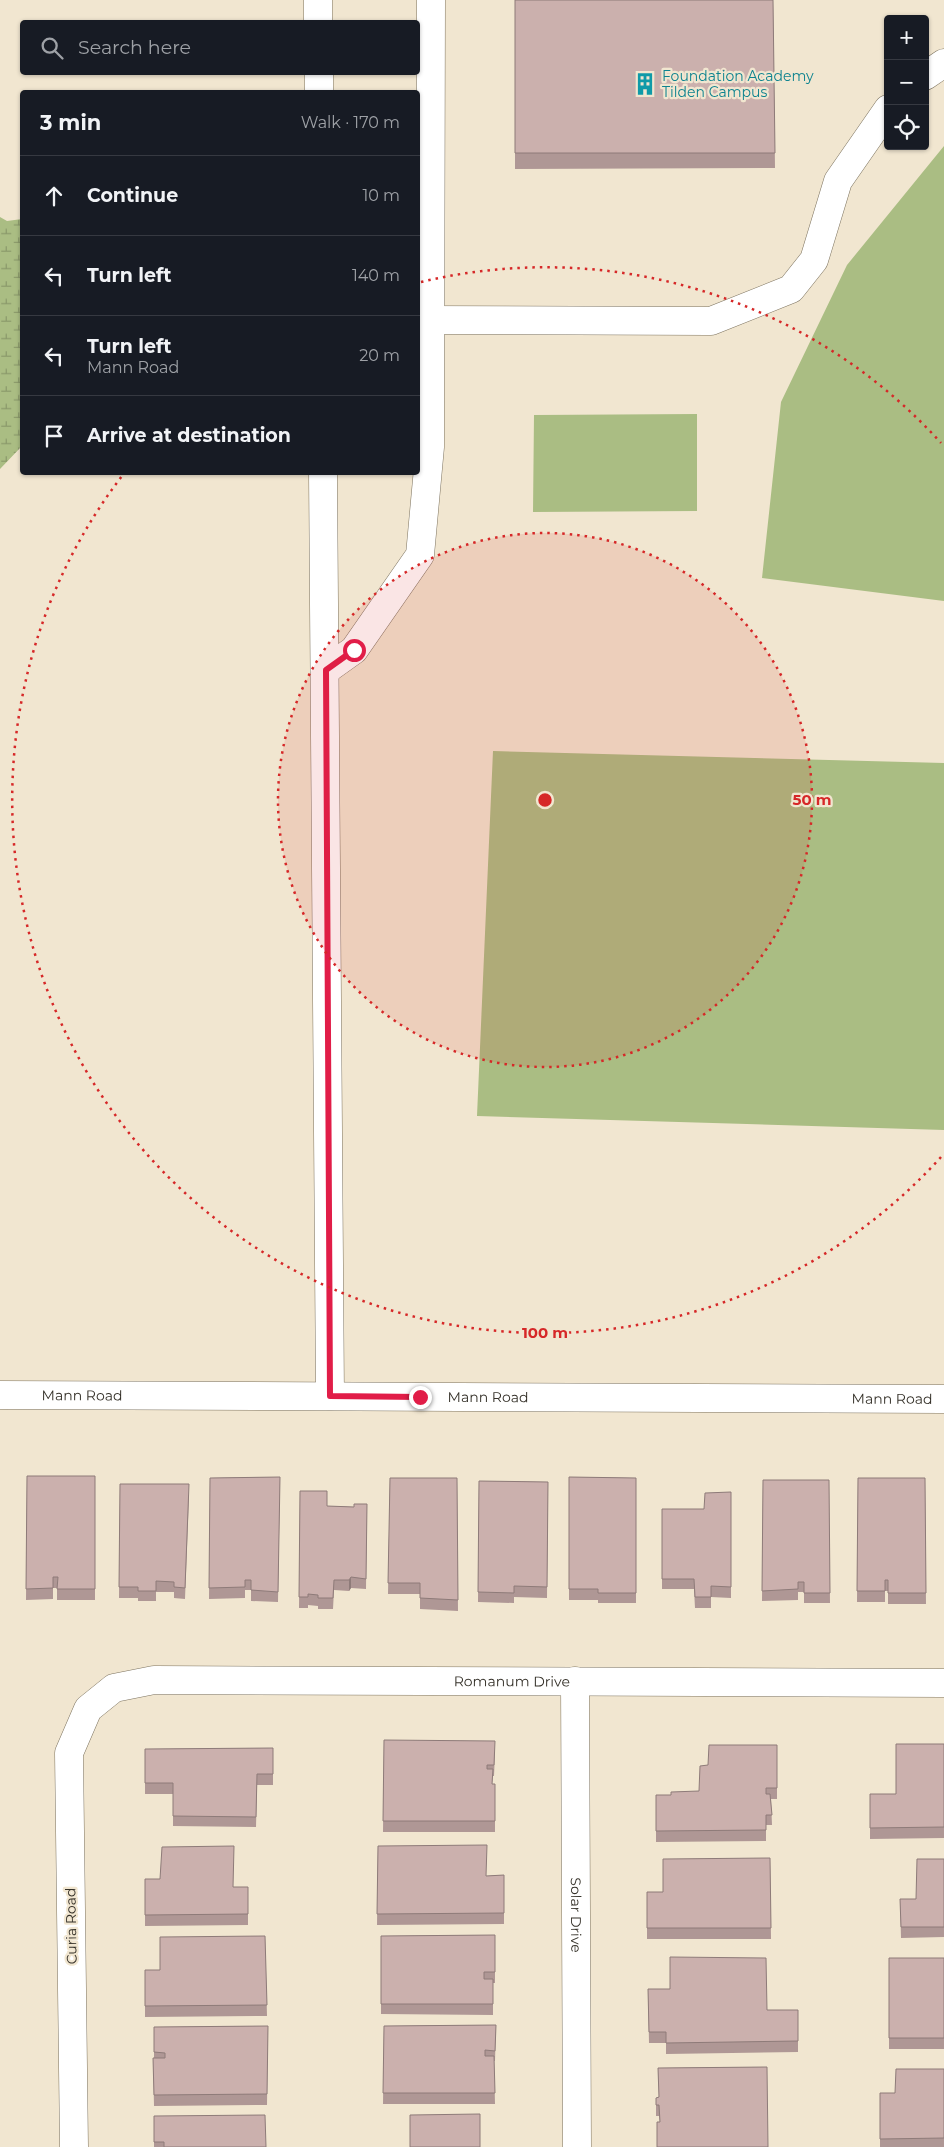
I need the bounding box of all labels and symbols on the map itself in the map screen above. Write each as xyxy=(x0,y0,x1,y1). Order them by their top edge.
place label: Foundation Academy Tilden Campus xyxy=(662,67,814,101)
building icon: Foundation Academy Tilden Campus xyxy=(632,71,658,97)
route start xyxy=(343,639,366,662)
text: 50 m xyxy=(792,790,832,809)
centre of rings xyxy=(536,791,554,809)
text: 100 m xyxy=(522,1323,568,1342)
street label: Mann Road xyxy=(42,1386,122,1405)
route end xyxy=(409,1386,432,1409)
street label: Mann Road xyxy=(448,1388,528,1406)
street label: Mann Road xyxy=(852,1390,932,1408)
street label: Romanum Drive xyxy=(454,1672,570,1691)
street label: Solar Drive xyxy=(567,1877,585,1953)
street label: Curia Road xyxy=(61,1887,81,1965)

